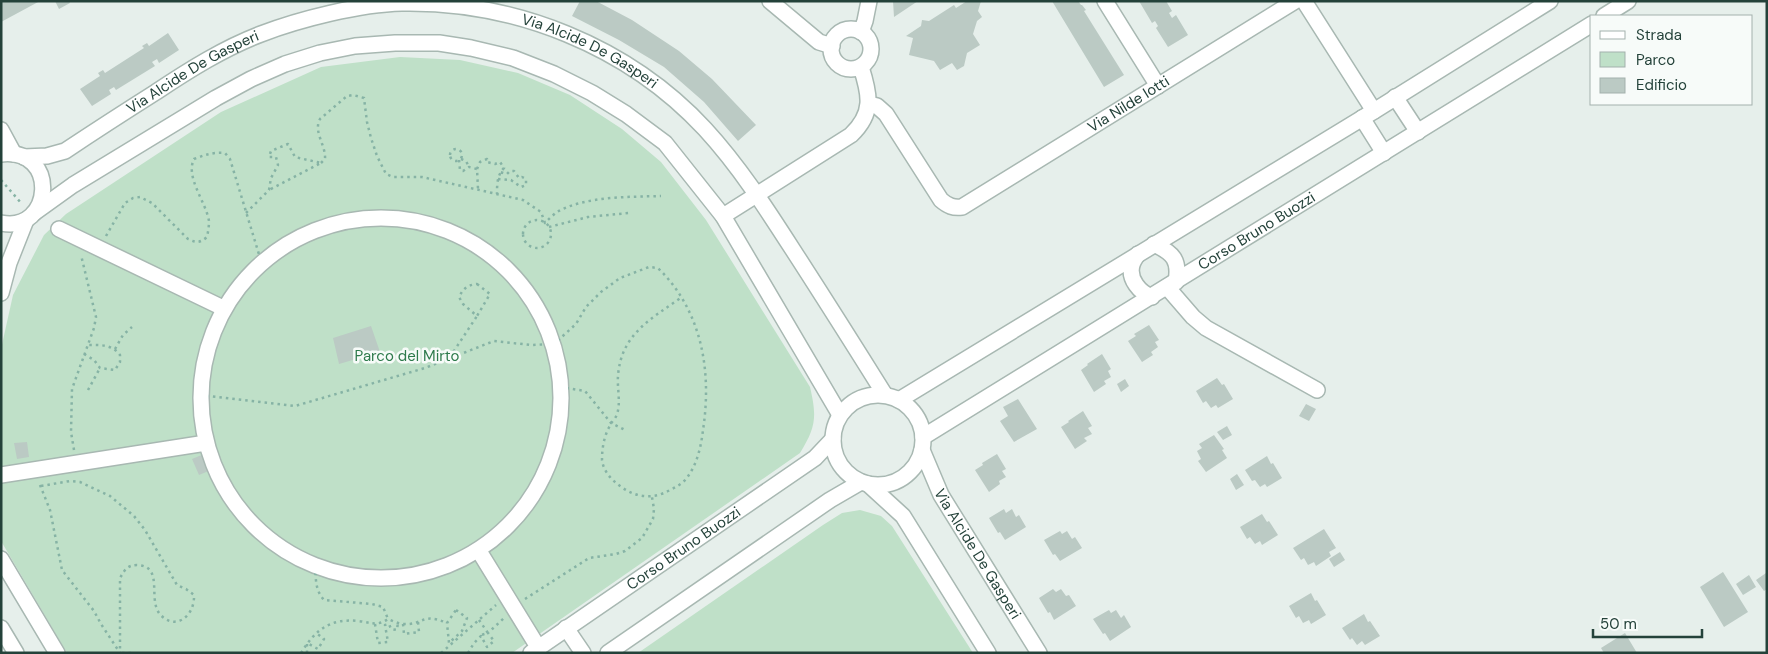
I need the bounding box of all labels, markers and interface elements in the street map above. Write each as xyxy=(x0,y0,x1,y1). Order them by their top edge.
street label: Via Alcide De Gasperi xyxy=(519,9,662,93)
legend xyxy=(1590,15,1753,105)
text: Strada xyxy=(1636,25,1682,45)
street label: Via Alcide De Gasperi xyxy=(123,26,262,118)
text: Parco xyxy=(1636,50,1675,70)
street label: Via Nilde Iotti xyxy=(1084,71,1173,137)
text: Edificio xyxy=(1636,75,1687,95)
street label: Corso Bruno Buozzi xyxy=(1194,187,1319,275)
park label: Parco del Mirto xyxy=(355,346,460,366)
street label: Via Alcide De Gasperi xyxy=(929,486,1026,623)
street label: Corso Bruno Buozzi xyxy=(622,502,745,595)
scale bar xyxy=(1593,606,1702,638)
text: 50 m xyxy=(1600,614,1637,634)

